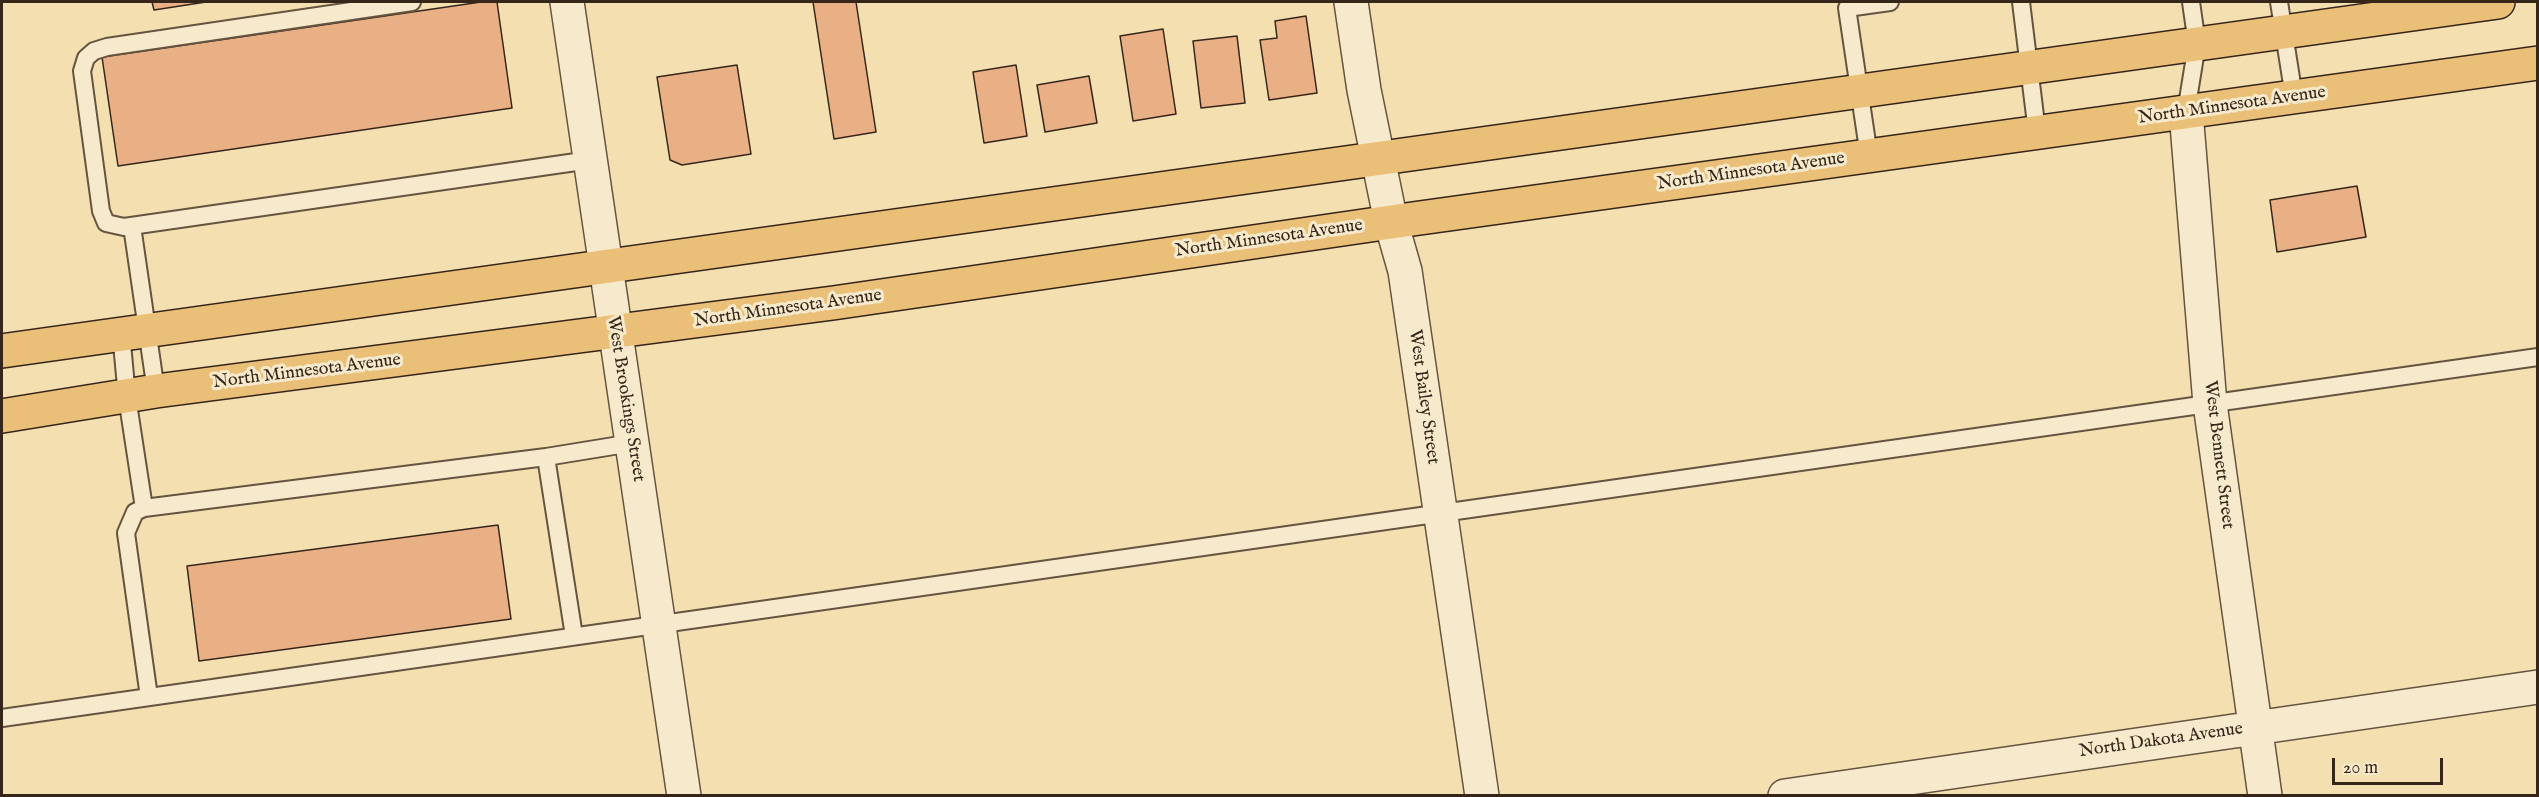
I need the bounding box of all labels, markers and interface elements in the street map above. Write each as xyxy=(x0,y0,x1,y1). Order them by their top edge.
street label: North Minnesota Avenue xyxy=(2137,82,2327,130)
street label: North Minnesota Avenue xyxy=(1656,148,1846,196)
street label: North Minnesota Avenue xyxy=(1174,215,1364,263)
street label: North Minnesota Avenue xyxy=(693,285,883,333)
street label: West Brookings Street xyxy=(601,315,649,483)
street label: West Bailey Street xyxy=(1403,328,1443,466)
street label: North Minnesota Avenue xyxy=(212,350,402,394)
street label: West Bennett Street xyxy=(2198,379,2238,531)
street label: North Dakota Avenue xyxy=(2078,719,2244,763)
scale bar xyxy=(2335,746,2446,784)
text: 20 m xyxy=(2343,757,2378,780)

